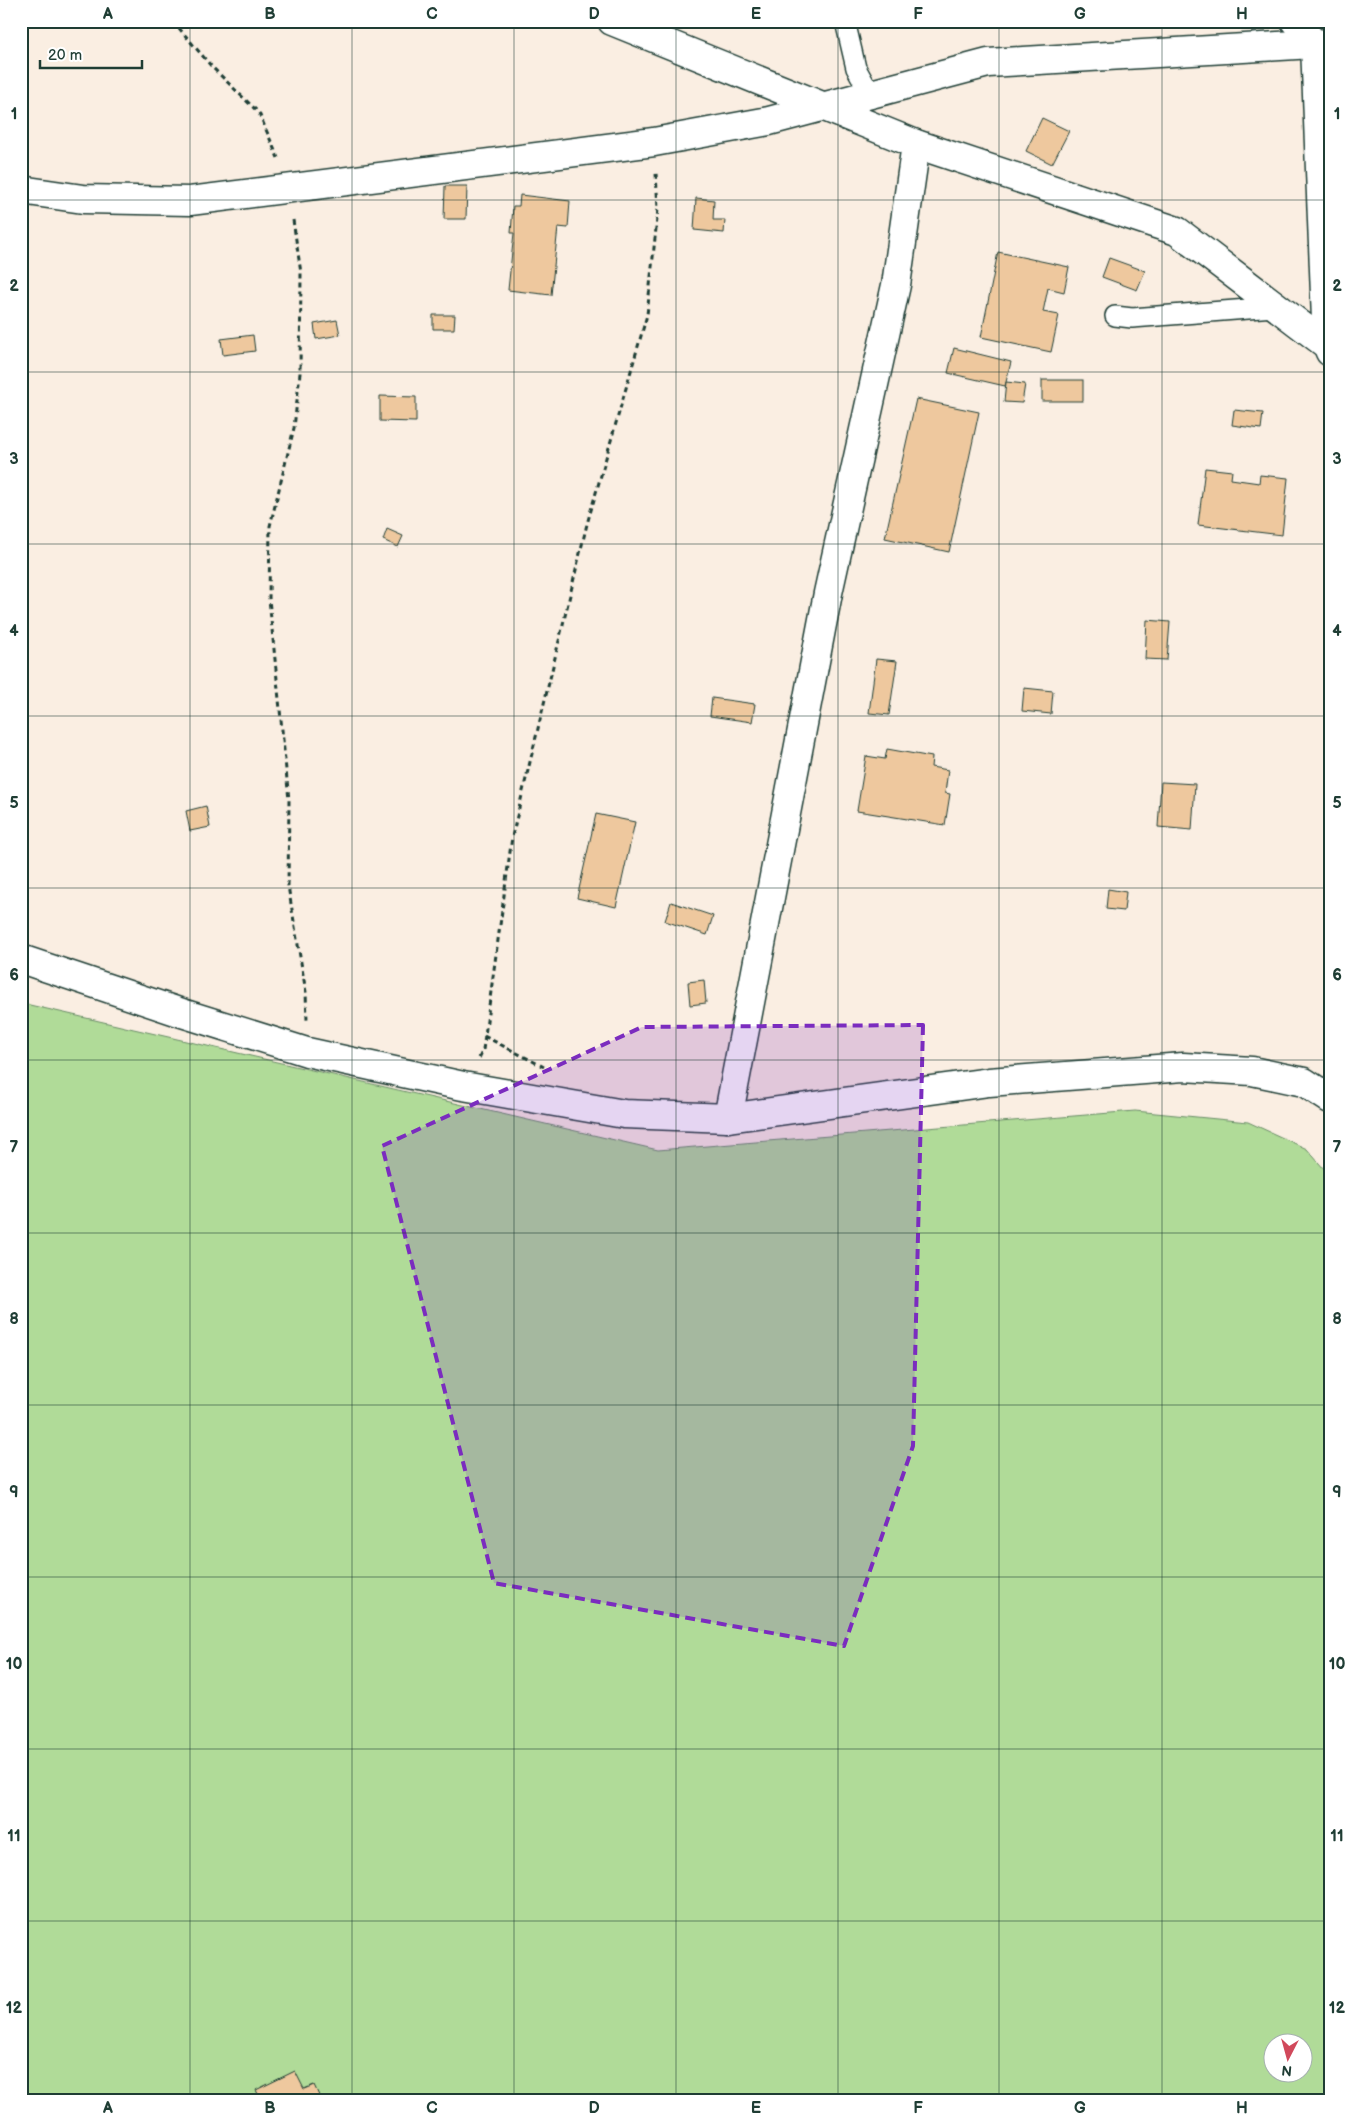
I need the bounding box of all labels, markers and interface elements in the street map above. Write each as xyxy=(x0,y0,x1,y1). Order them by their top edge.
text: A xyxy=(102,5,113,24)
text: B xyxy=(264,5,276,24)
text: C xyxy=(426,5,438,24)
text: D xyxy=(588,5,600,24)
text: E xyxy=(751,5,761,24)
text: F xyxy=(913,5,923,24)
text: G xyxy=(1074,5,1086,24)
text: H xyxy=(1236,5,1248,24)
scale bar xyxy=(40,38,142,70)
text: 20 m xyxy=(48,46,82,65)
text: 1 xyxy=(11,105,17,124)
text: 1 xyxy=(1334,105,1340,124)
text: 2 xyxy=(9,277,19,296)
text: 2 xyxy=(1332,277,1342,296)
text: 3 xyxy=(9,450,19,469)
text: 3 xyxy=(1332,450,1342,469)
text: 4 xyxy=(9,622,19,641)
text: 4 xyxy=(1332,622,1342,641)
text: 5 xyxy=(9,794,19,813)
text: 5 xyxy=(1332,794,1342,813)
text: 6 xyxy=(9,966,19,985)
text: 6 xyxy=(1332,966,1342,985)
text: 7 xyxy=(10,1138,19,1157)
text: 7 xyxy=(1333,1138,1342,1157)
text: 8 xyxy=(9,1310,19,1329)
text: 8 xyxy=(1332,1310,1342,1329)
text: 9 xyxy=(9,1483,19,1502)
text: 9 xyxy=(1332,1483,1342,1502)
text: 10 xyxy=(6,1655,22,1674)
text: 10 xyxy=(1329,1655,1345,1674)
text: 11 xyxy=(7,1827,21,1846)
text: 11 xyxy=(1330,1827,1344,1846)
text: 12 xyxy=(6,1999,23,2018)
text: 12 xyxy=(1329,1999,1346,2018)
north arrow xyxy=(1264,2034,1314,2084)
text: N xyxy=(1281,2061,1293,2079)
text: A xyxy=(102,2099,113,2118)
text: B xyxy=(264,2099,276,2118)
text: C xyxy=(426,2099,438,2118)
text: D xyxy=(588,2099,600,2118)
text: E xyxy=(751,2099,761,2118)
text: F xyxy=(913,2099,923,2118)
text: G xyxy=(1074,2099,1086,2118)
text: H xyxy=(1236,2099,1248,2118)

